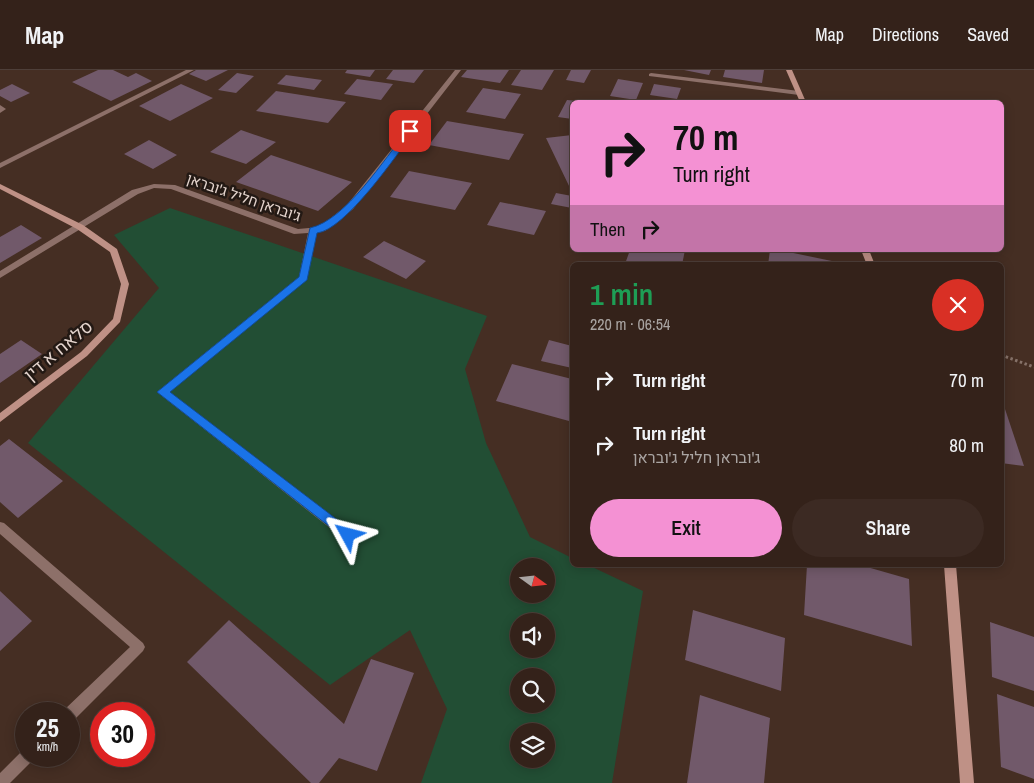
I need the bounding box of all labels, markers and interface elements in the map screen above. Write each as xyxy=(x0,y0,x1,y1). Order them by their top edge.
text: Map xyxy=(25,19,64,51)
text: Map xyxy=(815,22,844,47)
text: Directions xyxy=(872,22,939,47)
text: Saved xyxy=(967,22,1009,47)
pin xyxy=(389,110,431,152)
text: 70 m xyxy=(673,114,738,161)
icon: arrive xyxy=(396,117,424,145)
icon: right xyxy=(590,120,655,185)
text: Turn right xyxy=(673,159,750,189)
street label: ג'ובראן חליל ג'ובראן xyxy=(184,168,304,226)
icon: right xyxy=(636,215,664,243)
text: Then xyxy=(590,216,626,242)
text: 1 min xyxy=(590,274,653,314)
button: close xyxy=(932,279,984,331)
text: 220 m · 06:54 xyxy=(590,313,670,335)
street label: סלאח א דין xyxy=(18,314,98,386)
icon: right xyxy=(590,366,618,394)
text: Turn right xyxy=(633,367,705,393)
text: 70 m xyxy=(949,367,984,393)
text: Turn right xyxy=(633,420,705,446)
icon: right xyxy=(590,431,618,459)
text: 80 m xyxy=(949,432,984,458)
text: ג'ובראן חליל ג'ובראן xyxy=(633,446,760,468)
button: Exit xyxy=(590,499,782,557)
button: Share xyxy=(792,499,984,557)
position arrow xyxy=(321,508,373,560)
north arrow xyxy=(510,558,555,602)
map controls xyxy=(510,558,555,768)
button: sound xyxy=(510,613,555,658)
button: search xyxy=(510,668,555,713)
speed limit sign: 30 xyxy=(90,702,155,767)
text: 25 xyxy=(36,711,59,745)
button: layers xyxy=(510,723,555,768)
text: km/h xyxy=(37,739,58,755)

